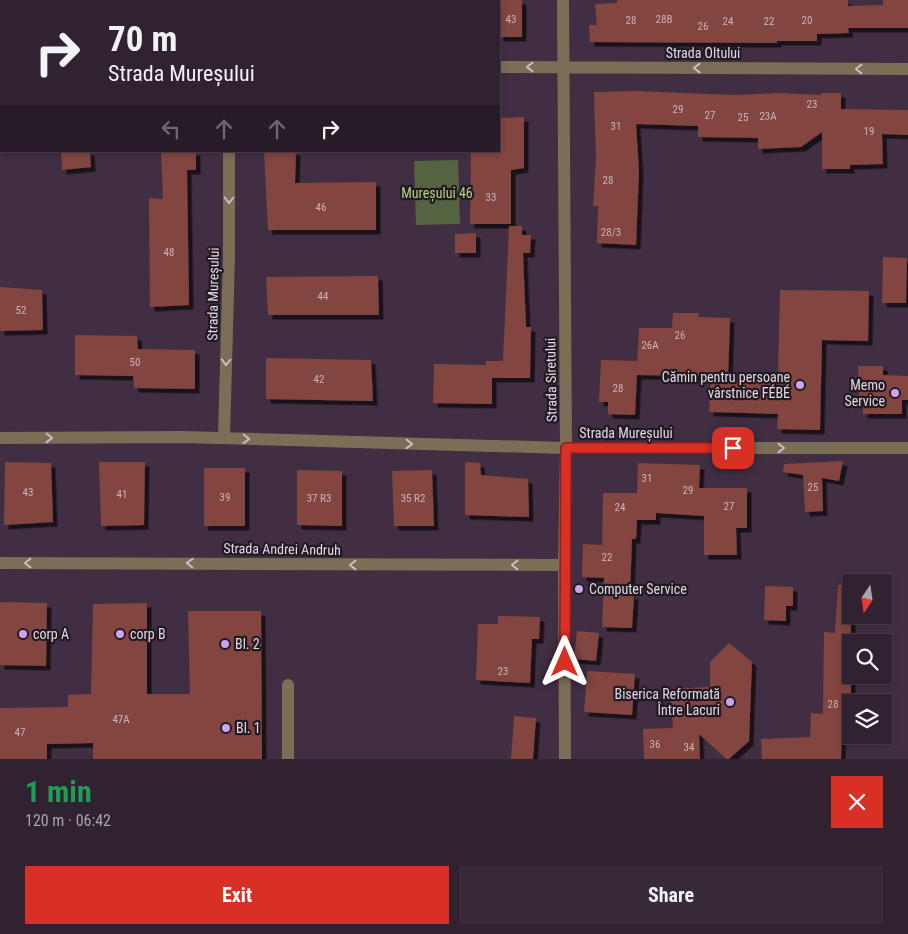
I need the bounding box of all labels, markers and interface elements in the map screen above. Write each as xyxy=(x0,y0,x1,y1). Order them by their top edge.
house number: 43 xyxy=(506,13,516,26)
house number: 28B xyxy=(656,13,672,26)
house number: 28 xyxy=(626,14,636,27)
house number: 20 xyxy=(802,14,812,27)
house number: 24 xyxy=(723,15,734,28)
house number: 22 xyxy=(764,15,774,28)
text: 70 m xyxy=(108,19,177,60)
icon: right xyxy=(25,20,90,85)
house number: 26 xyxy=(698,20,708,33)
street label: Strada Oltului xyxy=(666,45,740,61)
text: Strada Mureșului xyxy=(108,61,255,86)
one-way arrow xyxy=(526,62,534,72)
one-way arrow xyxy=(693,63,700,73)
one-way arrow xyxy=(855,64,863,74)
house number: 23 xyxy=(807,98,817,111)
house number: 29 xyxy=(673,103,683,116)
house number: 27 xyxy=(705,109,715,122)
house number: 23A xyxy=(759,110,777,123)
house number: 25 xyxy=(738,111,748,124)
icon: left xyxy=(157,115,185,143)
icon: ahead xyxy=(210,115,238,143)
icon: ahead xyxy=(263,115,291,143)
icon: right xyxy=(316,115,344,143)
house number: 31 xyxy=(611,120,621,133)
house number: 19 xyxy=(864,125,874,138)
house number: 28 xyxy=(603,174,613,187)
park label: Mureșului 46 xyxy=(401,185,473,202)
house number: 33 xyxy=(486,191,496,204)
one-way arrow xyxy=(224,196,234,204)
house number: 46 xyxy=(316,201,326,214)
house number: 28/3 xyxy=(601,226,621,239)
house number: 48 xyxy=(164,246,174,259)
street label: Strada Mureșului xyxy=(204,247,223,341)
house number: 44 xyxy=(318,290,329,303)
house number: 52 xyxy=(16,304,26,317)
house number: 26 xyxy=(675,329,685,342)
street label: Strada Siretului xyxy=(542,338,560,422)
house number: 26A xyxy=(641,339,659,352)
house number: 50 xyxy=(130,356,140,369)
one-way arrow xyxy=(221,359,231,367)
place label: Cămin pentru persoane vârstnice FÉBÉ xyxy=(662,369,790,401)
house number: 42 xyxy=(314,373,324,386)
place label: Memo Service xyxy=(845,377,885,409)
marker: Cămin pentru persoane vârstnice FÉBÉ xyxy=(794,379,806,391)
house number: 28 xyxy=(613,382,623,395)
marker: Memo Service xyxy=(889,387,901,399)
street label: Strada Mureșului xyxy=(579,425,673,442)
pin xyxy=(712,427,754,469)
one-way arrow xyxy=(45,433,53,444)
one-way arrow xyxy=(242,433,250,444)
icon: arrive xyxy=(719,434,747,462)
one-way arrow xyxy=(405,438,413,449)
one-way arrow xyxy=(778,443,785,453)
house number: 31 xyxy=(642,472,652,485)
house number: 25 xyxy=(808,481,818,494)
house number: 29 xyxy=(683,484,693,497)
house number: 43 xyxy=(23,486,33,499)
house number: 41 xyxy=(117,488,127,501)
house number: 39 xyxy=(220,491,230,504)
house number: 37 R3 xyxy=(307,492,331,505)
house number: 35 R2 xyxy=(401,492,425,505)
house number: 27 xyxy=(724,500,734,513)
house number: 24 xyxy=(615,501,626,514)
street label: Strada Andrei Andruh xyxy=(223,540,341,558)
house number: 22 xyxy=(602,551,612,564)
one-way arrow xyxy=(23,558,31,568)
one-way arrow xyxy=(186,558,194,568)
one-way arrow xyxy=(348,560,356,570)
one-way arrow xyxy=(511,560,518,570)
north arrow xyxy=(842,574,892,624)
map controls xyxy=(842,574,892,744)
place label: Computer Service xyxy=(589,581,687,597)
marker: Computer Service xyxy=(573,583,585,595)
place label: corp A xyxy=(33,626,69,642)
place label: corp B xyxy=(130,626,166,642)
marker: corp A xyxy=(17,628,29,640)
marker: corp B xyxy=(114,628,126,640)
button: search xyxy=(842,634,892,684)
position arrow xyxy=(538,635,590,687)
place label: Bl. 2 xyxy=(235,636,260,652)
marker: Bl. 2 xyxy=(219,638,231,650)
house number: 23 xyxy=(498,665,508,678)
place label: Biserica Reformată Între Lacuri xyxy=(615,686,720,718)
button: layers xyxy=(842,694,892,744)
marker: Biserica Reformată Între Lacuri xyxy=(724,696,736,708)
house number: 28 xyxy=(828,698,838,711)
house number: 47A xyxy=(112,713,130,726)
place label: Bl. 1 xyxy=(236,720,261,736)
marker: Bl. 1 xyxy=(220,722,232,734)
house number: 47 xyxy=(15,726,25,739)
house number: 36 xyxy=(650,738,660,751)
house number: 34 xyxy=(684,741,695,754)
text: 1 min xyxy=(25,774,92,809)
button: close xyxy=(831,776,883,828)
text: 120 m · 06:42 xyxy=(25,811,111,830)
button: Exit xyxy=(25,866,449,924)
button: Share xyxy=(459,866,883,924)

